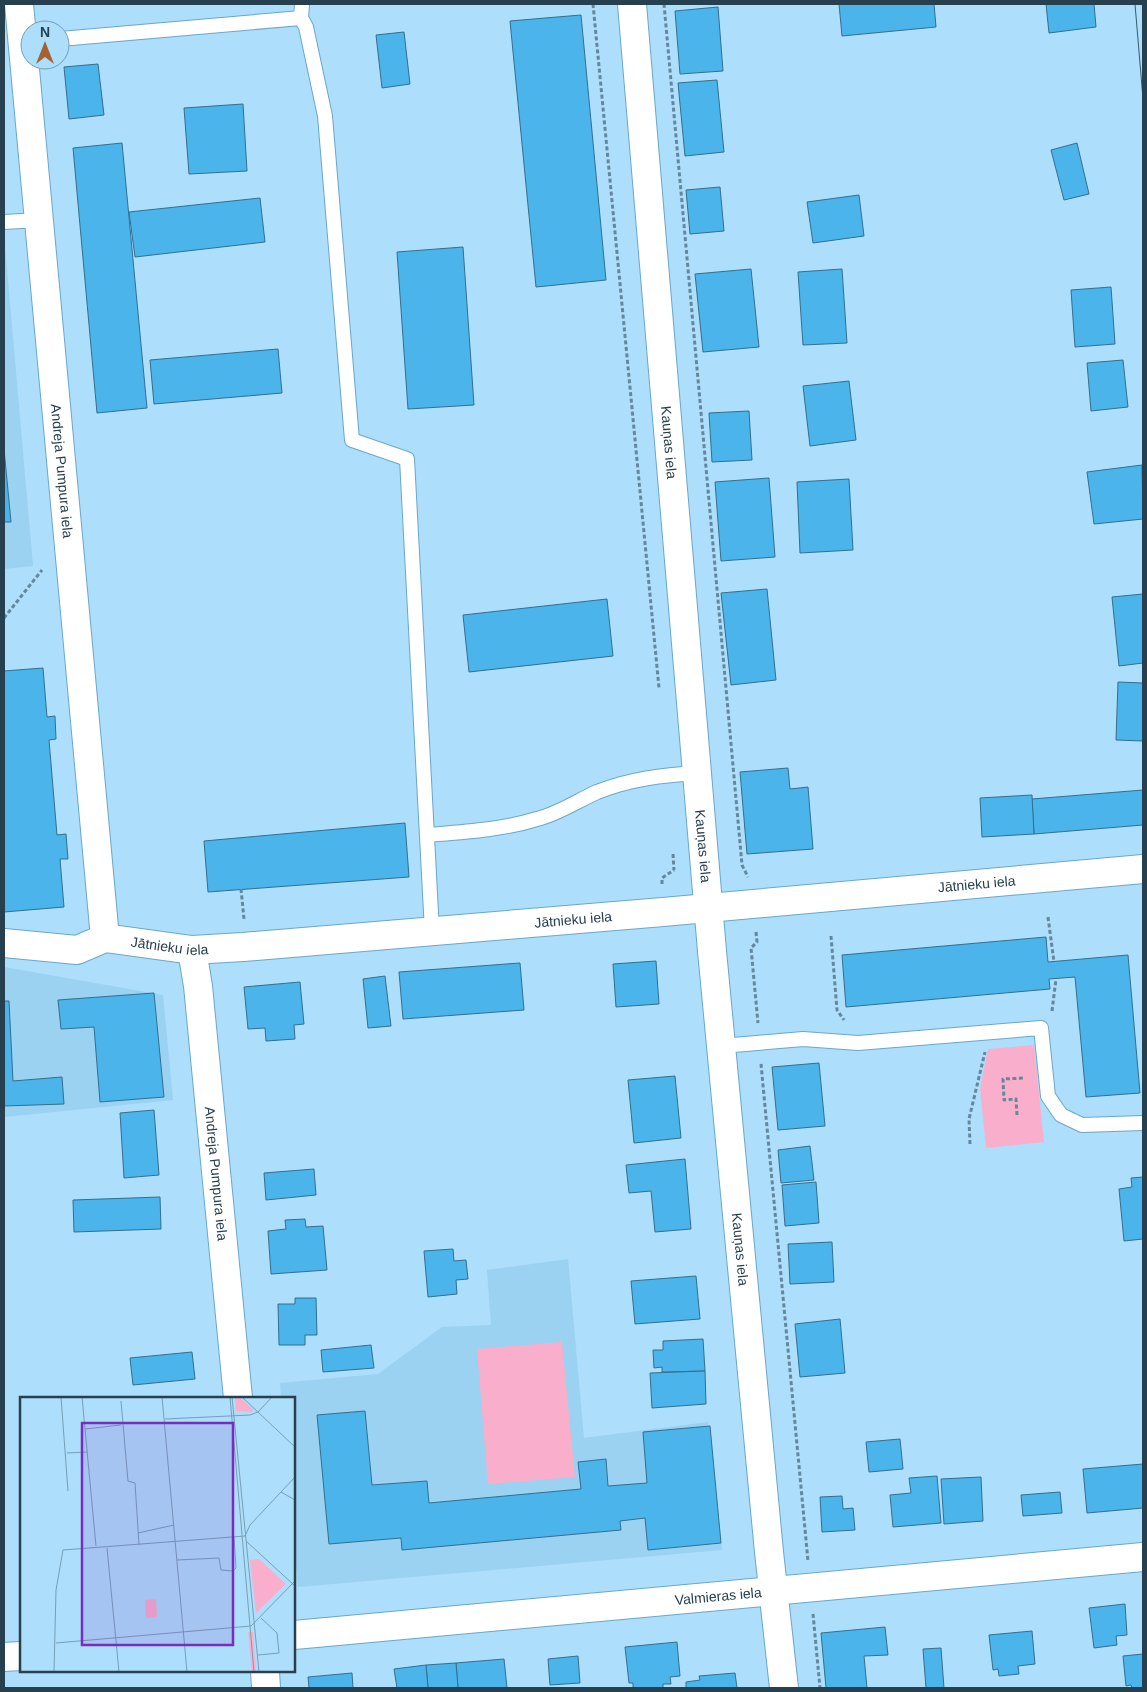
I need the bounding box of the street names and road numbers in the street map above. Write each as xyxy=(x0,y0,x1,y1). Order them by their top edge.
street label: Andreja Pumpura iela xyxy=(48,403,76,539)
street label: Kauņas iela xyxy=(658,405,680,480)
street label: Kauņas iela xyxy=(692,809,714,883)
street label: Jātnieku iela xyxy=(937,872,1016,895)
street label: Jātnieku iela xyxy=(534,908,613,931)
street label: Jātnieku iela xyxy=(130,934,209,958)
street label: Andreja Pumpura iela xyxy=(202,1106,231,1242)
street label: Kauņas iela xyxy=(729,1212,752,1287)
street label: Valmieras iela xyxy=(674,1584,762,1608)

